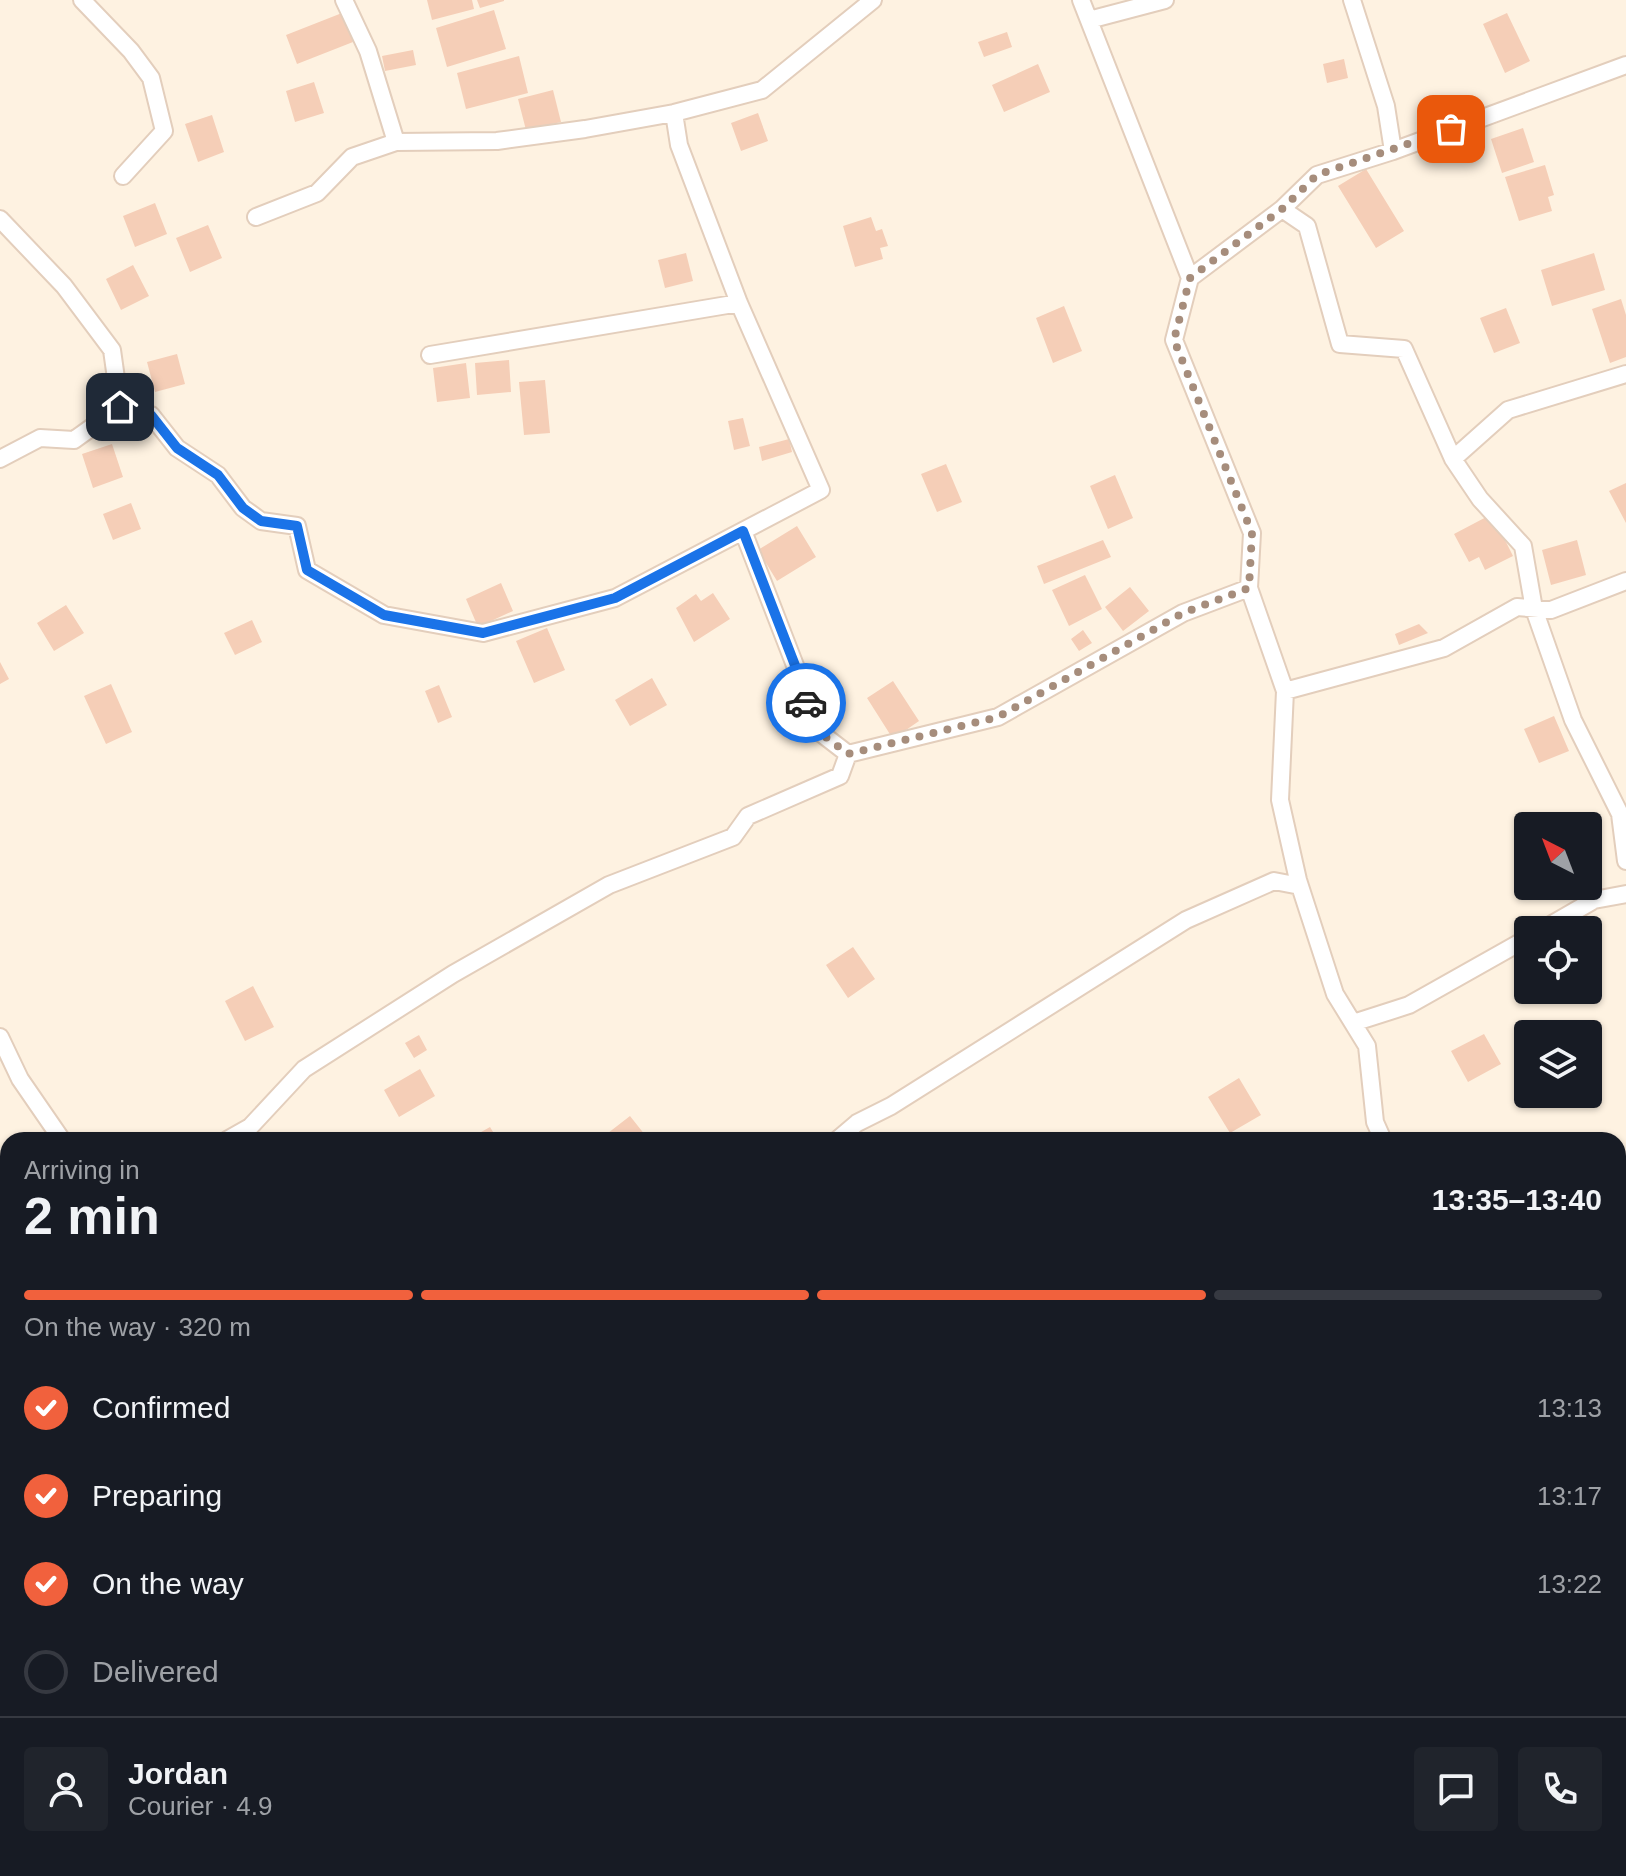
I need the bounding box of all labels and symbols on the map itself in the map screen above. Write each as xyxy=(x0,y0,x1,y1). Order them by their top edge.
pin xyxy=(1417,95,1485,163)
pin xyxy=(86,373,154,441)
courier xyxy=(766,663,846,743)
north arrow xyxy=(1514,812,1602,900)

